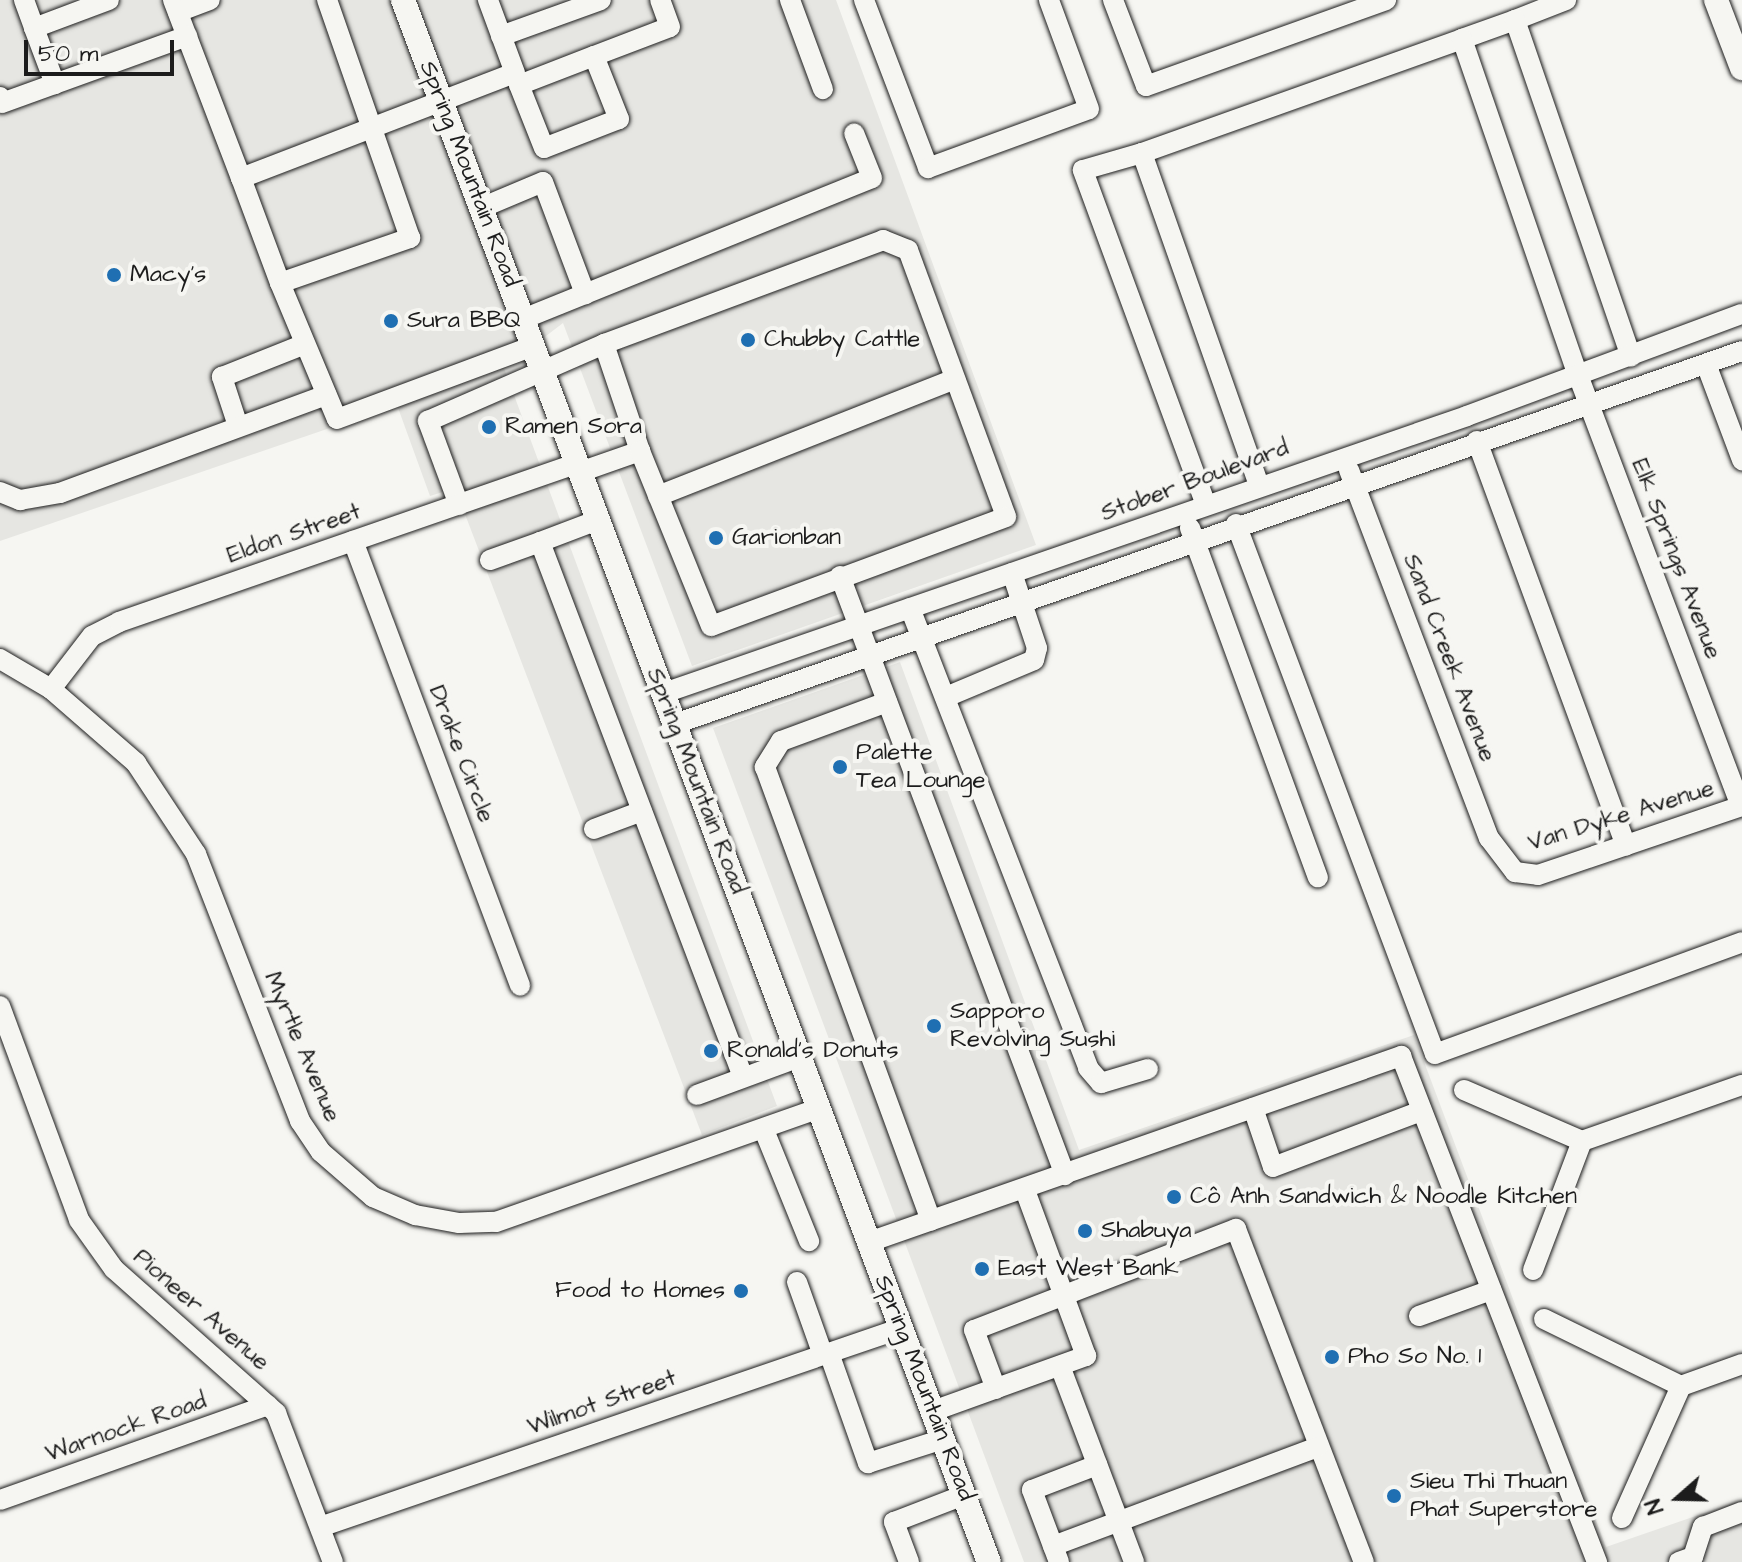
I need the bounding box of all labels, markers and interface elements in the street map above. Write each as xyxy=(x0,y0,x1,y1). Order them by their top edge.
scale bar xyxy=(28,24,178,74)
text: 50 m xyxy=(38,37,98,71)
street label: Spring Mountain Road xyxy=(413,57,525,291)
place label: Macy's xyxy=(130,261,206,289)
marker: Macy's xyxy=(105,266,123,284)
place label: Sura BBQ xyxy=(407,307,521,335)
marker: Sura BBQ xyxy=(382,312,400,330)
place label: Chubby Cattle xyxy=(764,326,920,354)
marker: Chubby Cattle xyxy=(739,331,757,349)
place label: Ramen Sora xyxy=(505,413,642,441)
marker: Ramen Sora xyxy=(480,418,498,436)
street label: Stober Boulevard xyxy=(1097,434,1293,528)
street label: Elk Springs Avenue xyxy=(1625,455,1727,663)
street label: Eldon Street xyxy=(223,498,365,570)
place label: Garionban xyxy=(732,524,841,552)
marker: Garionban xyxy=(707,529,725,547)
street label: Sand Creek Avenue xyxy=(1396,550,1502,766)
street label: Spring Mountain Road xyxy=(640,664,752,898)
street label: Drake Circle xyxy=(422,682,500,826)
place label: Palette Tea Lounge xyxy=(856,739,985,795)
marker: Palette Tea Lounge xyxy=(831,758,849,776)
street label: Van Dyke Avenue xyxy=(1525,774,1717,858)
street label: Myrtle Avenue xyxy=(257,968,347,1126)
place label: Sapporo Revolving Sushi xyxy=(950,998,1115,1054)
marker: Sapporo Revolving Sushi xyxy=(925,1017,943,1035)
place label: Ronald’s Donuts xyxy=(727,1037,898,1065)
marker: Ronald’s Donuts xyxy=(702,1042,720,1060)
place label: Cô Anh Sandwich & Noodle Kitchen xyxy=(1190,1183,1577,1211)
marker: Cô Anh Sandwich & Noodle Kitchen xyxy=(1165,1188,1183,1206)
place label: Shabuya xyxy=(1101,1217,1192,1245)
marker: Shabuya xyxy=(1076,1222,1094,1240)
street label: Pioneer Avenue xyxy=(127,1243,275,1377)
place label: East West Bank xyxy=(998,1255,1179,1283)
marker: East West Bank xyxy=(973,1260,991,1278)
street label: Spring Mountain Road xyxy=(868,1271,980,1505)
place label: Food to Homes xyxy=(555,1277,725,1305)
marker: Food to Homes xyxy=(732,1282,750,1300)
place label: Pho So No. 1 xyxy=(1348,1343,1481,1371)
marker: Pho So No. 1 xyxy=(1323,1348,1341,1366)
street label: Wilmot Street xyxy=(524,1364,680,1442)
street label: Warnock Road xyxy=(42,1387,210,1469)
north arrow xyxy=(1638,1458,1718,1538)
place label: Sieu Thi Thuan Phat Superstore xyxy=(1410,1468,1597,1524)
marker: Sieu Thi Thuan Phat Superstore xyxy=(1385,1487,1403,1505)
text: N xyxy=(1638,1495,1672,1518)

